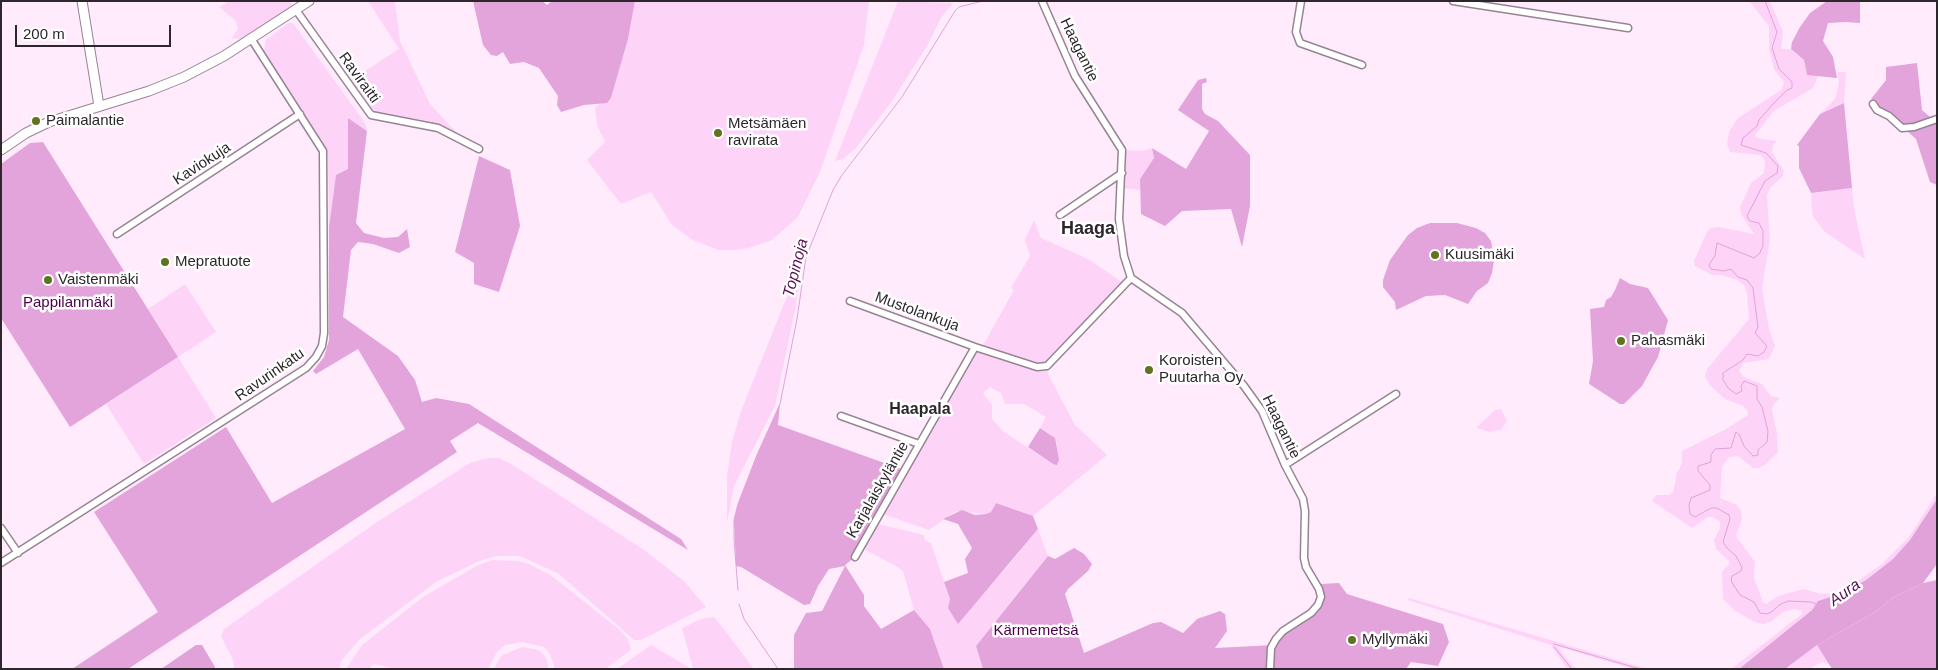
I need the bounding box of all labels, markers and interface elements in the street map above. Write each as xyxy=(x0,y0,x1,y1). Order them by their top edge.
scale bar xyxy=(18,15,174,47)
street label: Haagantie xyxy=(1056,15,1102,85)
text: 200 m xyxy=(23,25,65,42)
street label: Raviraitti xyxy=(335,49,383,107)
place label: Paimalantie xyxy=(46,112,124,130)
marker: Paimalantie xyxy=(30,115,42,127)
place label: Metsämäen ravirata xyxy=(728,115,806,150)
marker: Metsämäen ravirata xyxy=(712,127,724,139)
street label: Kaviokuja xyxy=(170,139,234,189)
district label: Haaga xyxy=(1061,218,1115,240)
water label: Topinoja xyxy=(779,237,813,299)
place label: Kuusimäki xyxy=(1445,246,1514,264)
marker: Kuusimäki xyxy=(1429,249,1441,261)
place label: Mepratuote xyxy=(175,253,251,271)
marker: Mepratuote xyxy=(159,256,171,268)
place label: Vaistenmäki xyxy=(58,271,139,289)
marker: Vaistenmäki xyxy=(42,274,54,286)
street label: Mustolankuja xyxy=(872,288,962,336)
park label: Pappilanmäki xyxy=(23,294,113,312)
place label: Pahasmäki xyxy=(1631,332,1705,350)
marker: Pahasmäki xyxy=(1615,335,1627,347)
street label: Ravurinkatu xyxy=(232,345,308,405)
place label: Koroisten Puutarha Oy xyxy=(1159,352,1243,387)
marker: Koroisten Puutarha Oy xyxy=(1143,364,1155,376)
street label: Haagantie xyxy=(1258,392,1304,462)
district label: Haapala xyxy=(889,400,951,420)
street label: Karjalaiskyläntie xyxy=(843,439,913,541)
water label: Aura xyxy=(1826,575,1864,611)
park label: Kärmemetsä xyxy=(993,622,1079,640)
place label: Myllymäki xyxy=(1362,631,1428,649)
marker: Myllymäki xyxy=(1346,634,1358,646)

